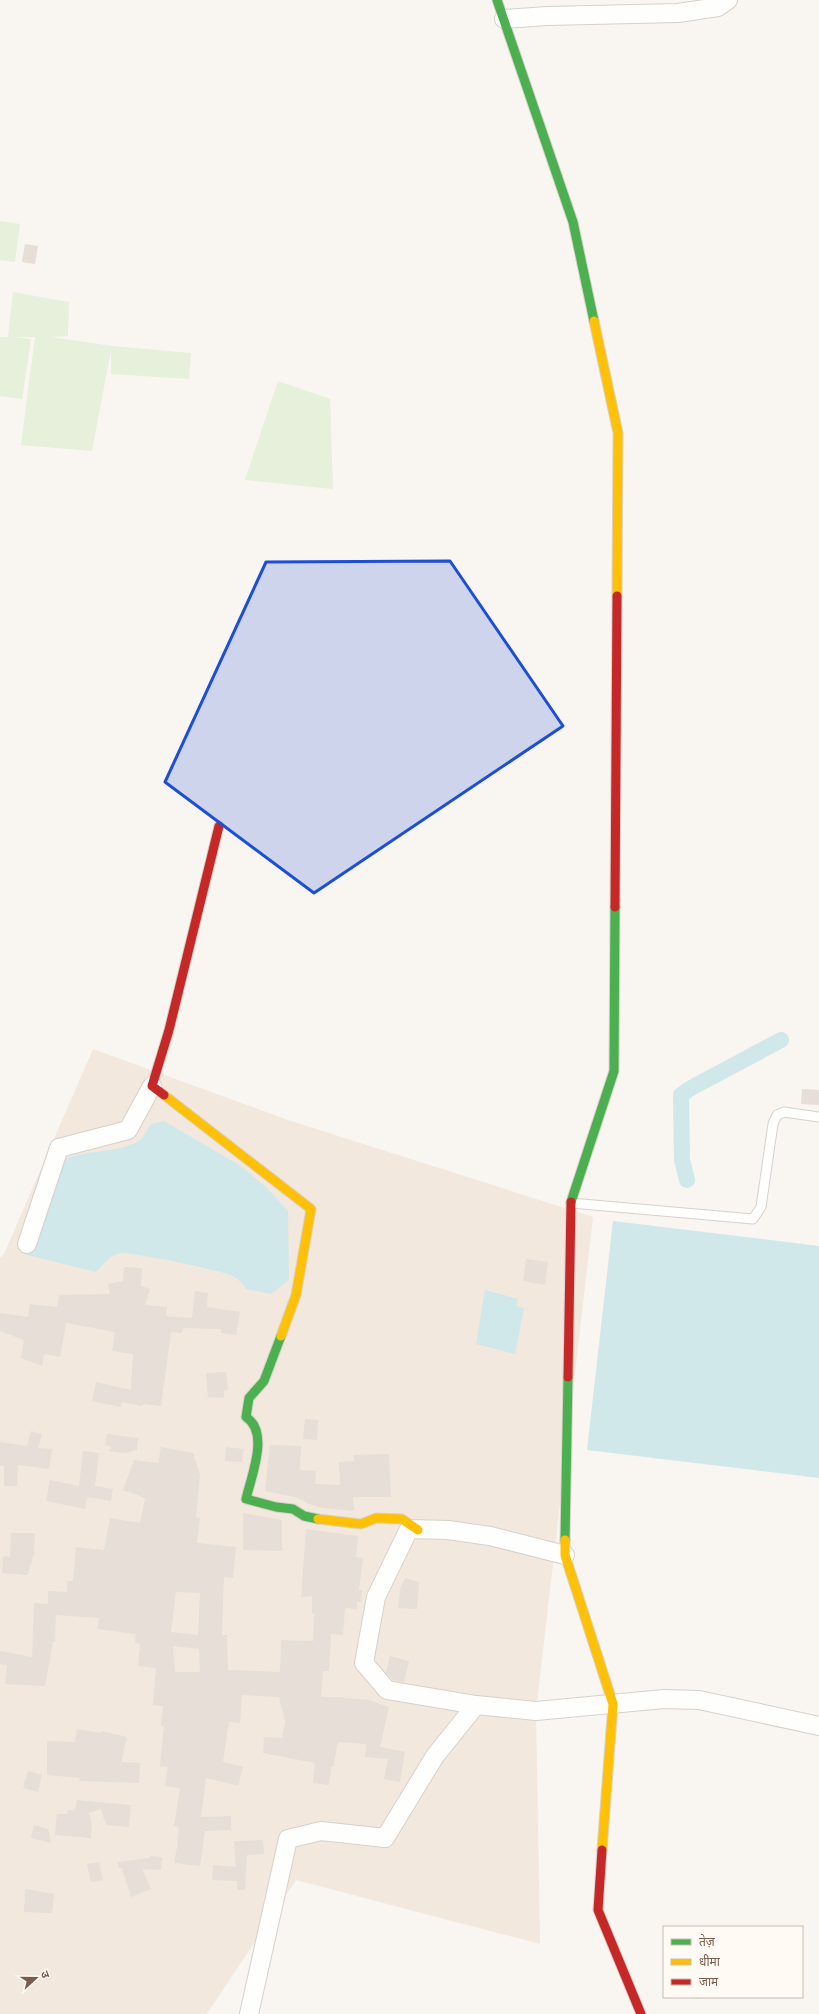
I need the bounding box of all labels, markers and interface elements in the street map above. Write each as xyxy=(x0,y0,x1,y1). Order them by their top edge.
legend xyxy=(663,1926,803,1998)
text: तेज़ xyxy=(699,1934,716,1949)
text: धीमा xyxy=(699,1954,721,1969)
north arrow xyxy=(16,1958,56,1998)
text: उ xyxy=(38,1969,52,1980)
text: जाम xyxy=(699,1975,719,1989)

